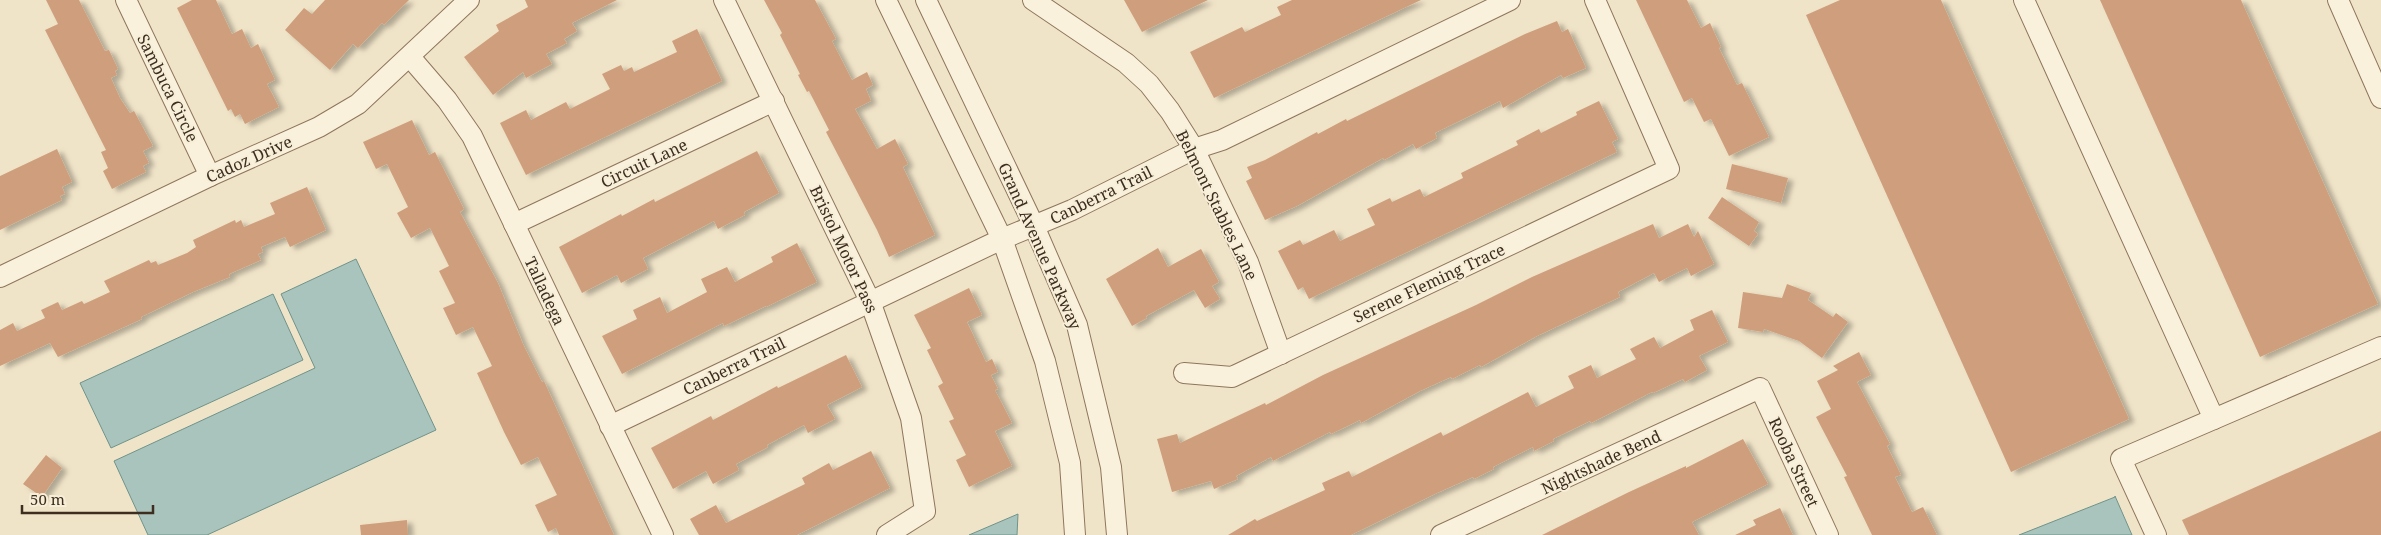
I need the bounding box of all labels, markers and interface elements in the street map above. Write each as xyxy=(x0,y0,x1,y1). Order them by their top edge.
street label: Sambuca Circle xyxy=(132,30,204,146)
street label: Belmont Stables Lane xyxy=(1171,126,1263,284)
street label: Cadoz Drive xyxy=(202,130,296,188)
street label: Circuit Lane xyxy=(597,133,691,193)
street label: Grand Avenue Parkway xyxy=(993,159,1087,334)
street label: Canberra Trail xyxy=(1046,161,1156,229)
street label: Bristol Motor Pass xyxy=(805,182,883,316)
street label: Serene Fleming Trace xyxy=(1350,238,1508,328)
street label: Talladega xyxy=(520,253,570,329)
street label: Canberra Trail xyxy=(679,332,789,400)
street label: Rooba Street xyxy=(1764,414,1825,511)
street label: Nightshade Bend xyxy=(1538,425,1665,499)
scale bar xyxy=(22,482,154,514)
text: 50 m xyxy=(30,489,65,509)

